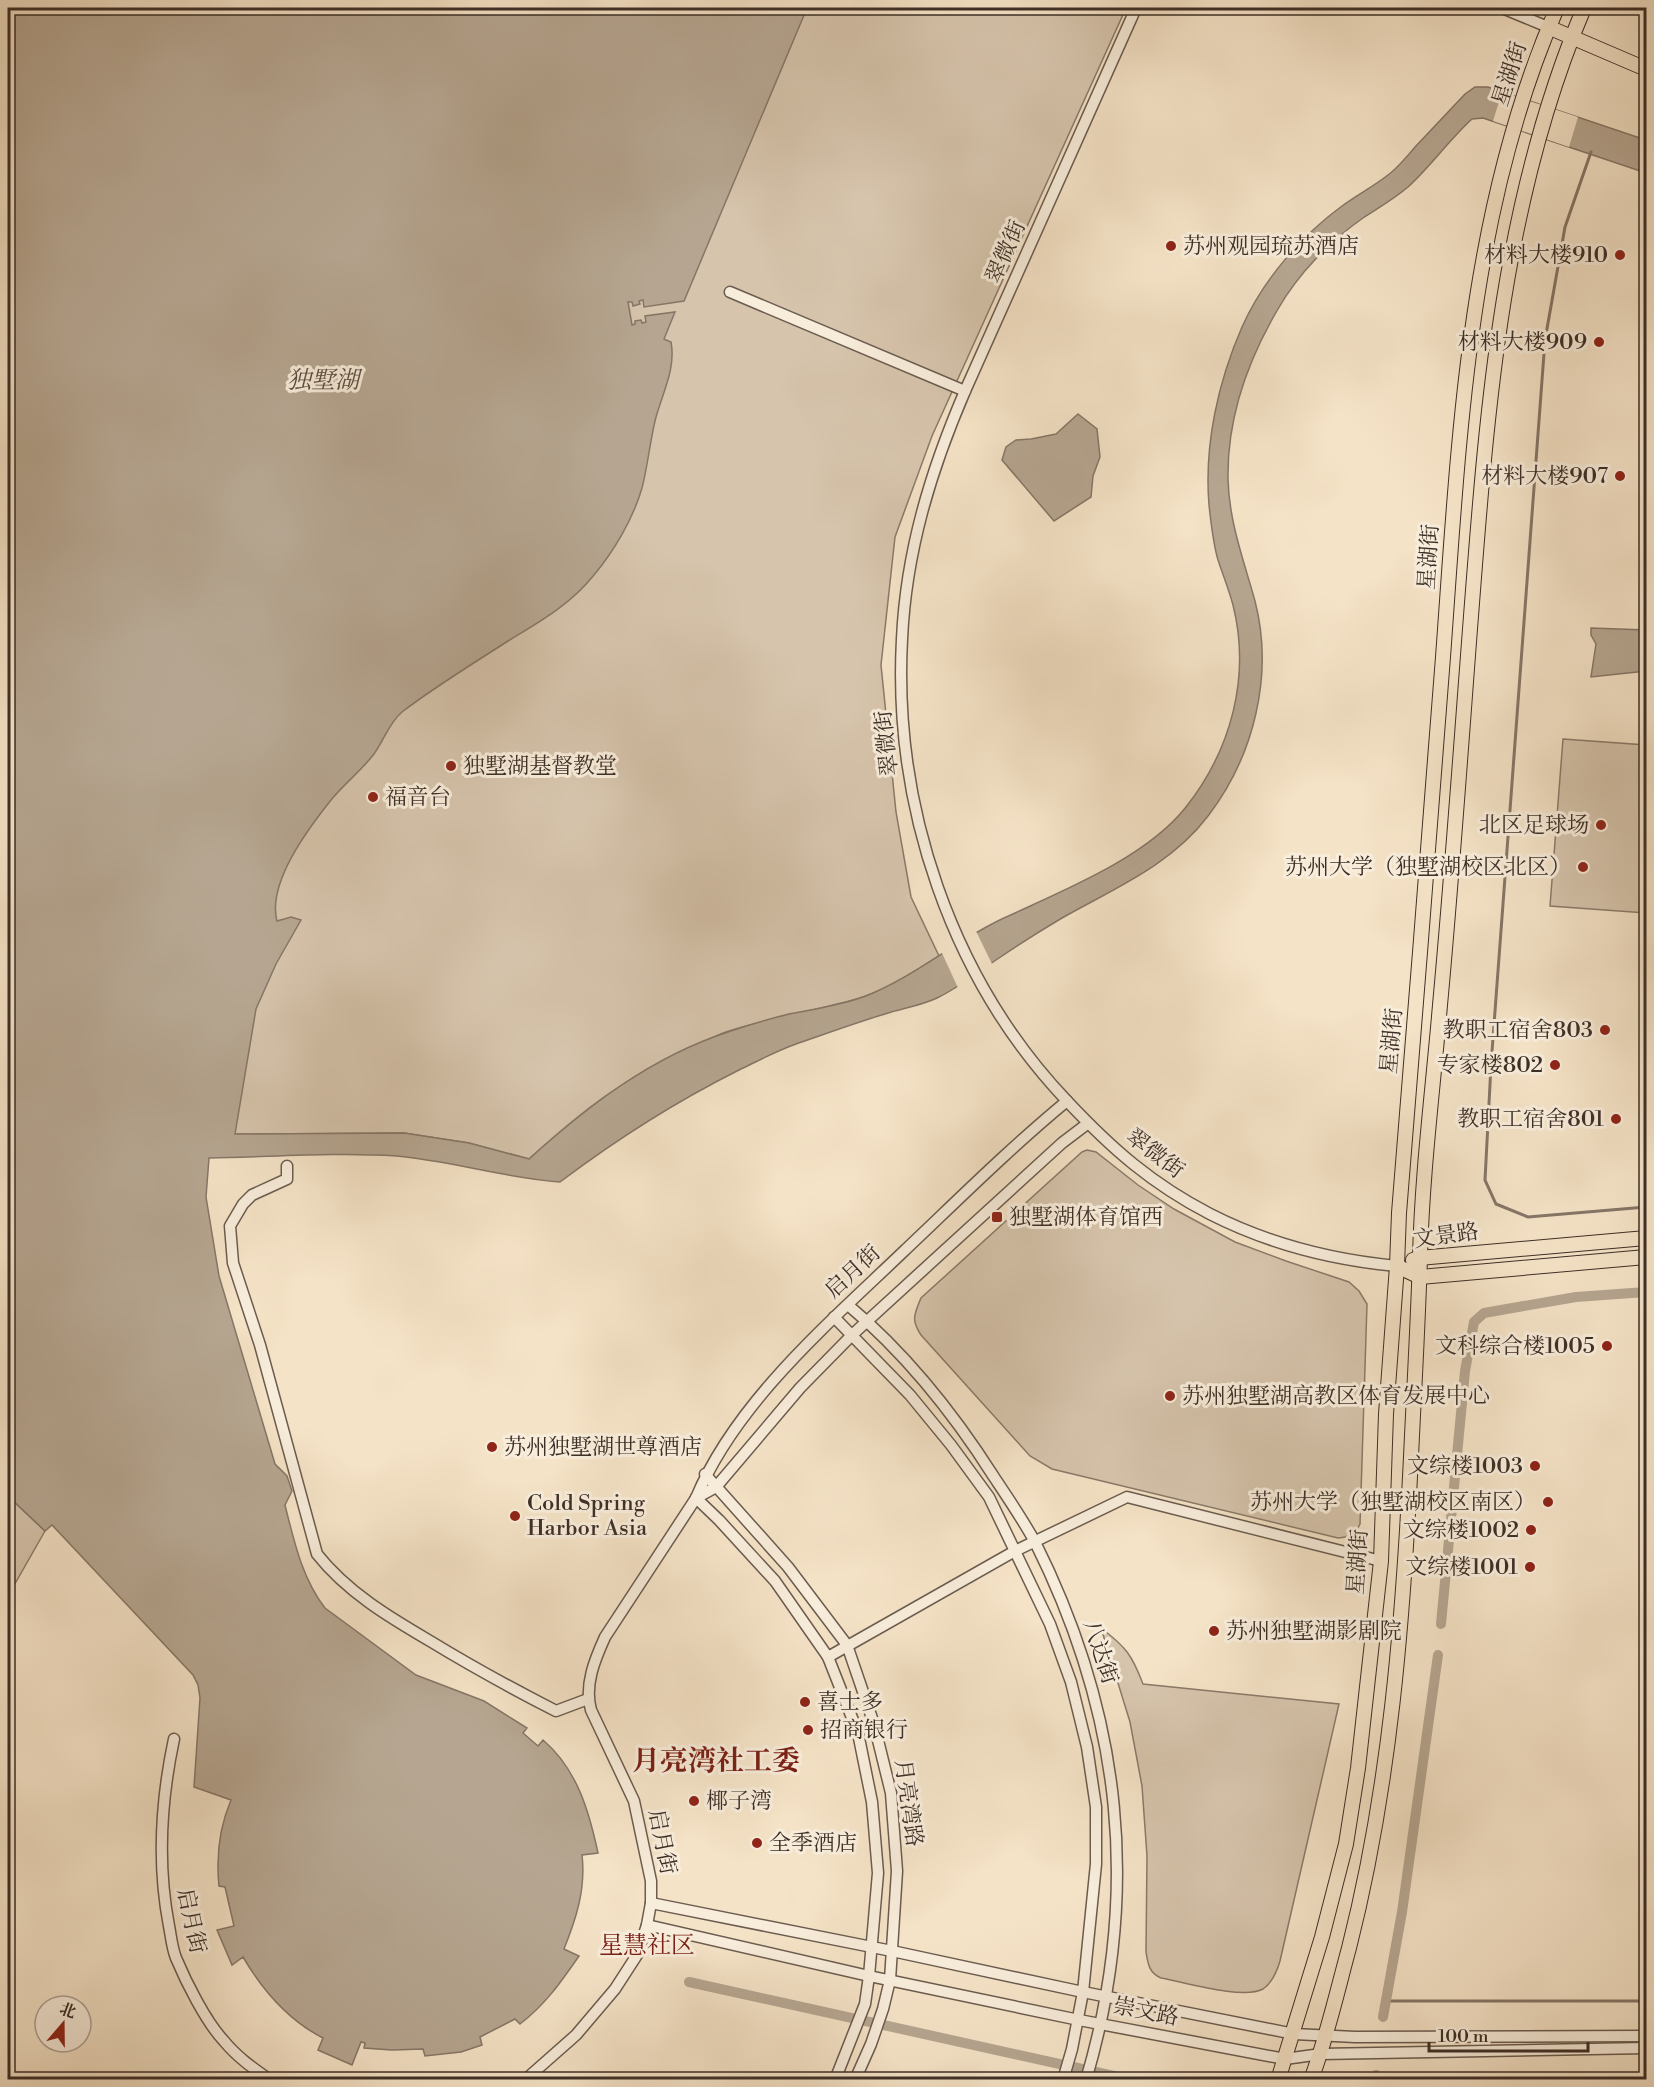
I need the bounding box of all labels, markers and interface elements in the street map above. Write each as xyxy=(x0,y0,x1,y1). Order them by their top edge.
street label: 星湖街 xyxy=(1487,38,1533,110)
street label: 翠微街 xyxy=(980,216,1032,288)
place label: 苏州观园琉苏酒店 xyxy=(1183,233,1359,260)
marker: 苏州观园琉苏酒店 xyxy=(1164,239,1178,253)
place label: 材料大楼910 xyxy=(1484,242,1608,269)
marker: 材料大楼910 xyxy=(1613,248,1627,262)
place label: 材料大楼909 xyxy=(1458,329,1587,356)
marker: 材料大楼909 xyxy=(1592,335,1606,349)
water label: 独墅湖 xyxy=(287,366,363,396)
place label: 材料大楼907 xyxy=(1481,463,1608,490)
marker: 材料大楼907 xyxy=(1613,469,1627,483)
street label: 星湖街 xyxy=(1413,523,1445,591)
street label: 翠微街 xyxy=(870,709,904,777)
place label: 独墅湖基督教堂 xyxy=(463,753,617,780)
marker: 独墅湖基督教堂 xyxy=(444,759,458,773)
place label: 福音台 xyxy=(385,784,451,811)
marker: 福音台 xyxy=(366,790,380,804)
place label: 北区足球场 xyxy=(1479,812,1589,839)
marker: 北区足球场 xyxy=(1594,818,1608,832)
place label: 苏州大学（独墅湖校区北区） xyxy=(1285,854,1571,881)
marker: 苏州大学（独墅湖校区北区） xyxy=(1576,860,1590,874)
street label: 星湖街 xyxy=(1376,1007,1408,1075)
place label: 教职工宿舍803 xyxy=(1443,1017,1593,1044)
marker: 教职工宿舍803 xyxy=(1598,1023,1612,1037)
place label: 专家楼802 xyxy=(1437,1052,1543,1079)
marker: 专家楼802 xyxy=(1548,1058,1562,1072)
place label: 教职工宿舍801 xyxy=(1457,1106,1605,1133)
marker: 教职工宿舍801 xyxy=(1609,1112,1623,1126)
street label: 翠微街 xyxy=(1121,1123,1189,1185)
place label: 独墅湖体育馆西 xyxy=(1009,1204,1163,1231)
marker: 独墅湖体育馆西 xyxy=(990,1210,1004,1224)
street label: 文景路 xyxy=(1411,1218,1481,1254)
street label: 启月街 xyxy=(820,1240,886,1304)
place label: 文科综合楼1005 xyxy=(1435,1333,1595,1360)
marker: 文科综合楼1005 xyxy=(1600,1339,1614,1353)
place label: 苏州独墅湖高教区体育发展中心 xyxy=(1182,1383,1490,1410)
marker: 苏州独墅湖高教区体育发展中心 xyxy=(1163,1389,1177,1403)
place label: 苏州独墅湖世尊酒店 xyxy=(504,1434,702,1461)
marker: 苏州独墅湖世尊酒店 xyxy=(485,1440,499,1454)
place label: 文综楼1003 xyxy=(1407,1453,1523,1480)
marker: 文综楼1003 xyxy=(1528,1459,1542,1473)
place label: 苏州大学（独墅湖校区南区） xyxy=(1250,1489,1536,1516)
place label: Cold Spring Harbor Asia xyxy=(527,1490,648,1542)
marker: 苏州大学（独墅湖校区南区） xyxy=(1541,1495,1555,1509)
marker: Cold Spring Harbor Asia xyxy=(508,1509,522,1523)
place label: 文综楼1002 xyxy=(1403,1517,1519,1544)
marker: 文综楼1002 xyxy=(1524,1523,1538,1537)
street label: 星湖街 xyxy=(1342,1528,1374,1596)
place label: 文综楼1001 xyxy=(1405,1554,1519,1581)
marker: 文综楼1001 xyxy=(1523,1560,1537,1574)
street label: 八达街 xyxy=(1077,1616,1123,1688)
place label: 苏州独墅湖影剧院 xyxy=(1226,1618,1402,1645)
marker: 苏州独墅湖影剧院 xyxy=(1207,1624,1221,1638)
place label: 喜士多 xyxy=(817,1689,883,1716)
marker: 喜士多 xyxy=(798,1695,812,1709)
place label: 招商银行 xyxy=(820,1717,908,1744)
marker: 招商银行 xyxy=(801,1723,815,1737)
district label: 月亮湾社工委 xyxy=(632,1744,800,1779)
street label: 月亮湾路 xyxy=(889,1758,927,1848)
place label: 椰子湾 xyxy=(706,1788,772,1815)
marker: 椰子湾 xyxy=(687,1794,701,1808)
street label: 启月街 xyxy=(642,1807,682,1877)
place label: 全季酒店 xyxy=(769,1830,857,1857)
marker: 全季酒店 xyxy=(750,1836,764,1850)
street label: 启月街 xyxy=(171,1886,211,1956)
district label: 星慧社区 xyxy=(599,1931,695,1961)
street label: 崇文路 xyxy=(1111,1992,1181,2032)
north arrow xyxy=(33,1994,93,2054)
text: 北 xyxy=(57,1999,79,2023)
scale bar xyxy=(1429,2015,1588,2053)
text: 100 m xyxy=(1438,2025,1489,2048)

